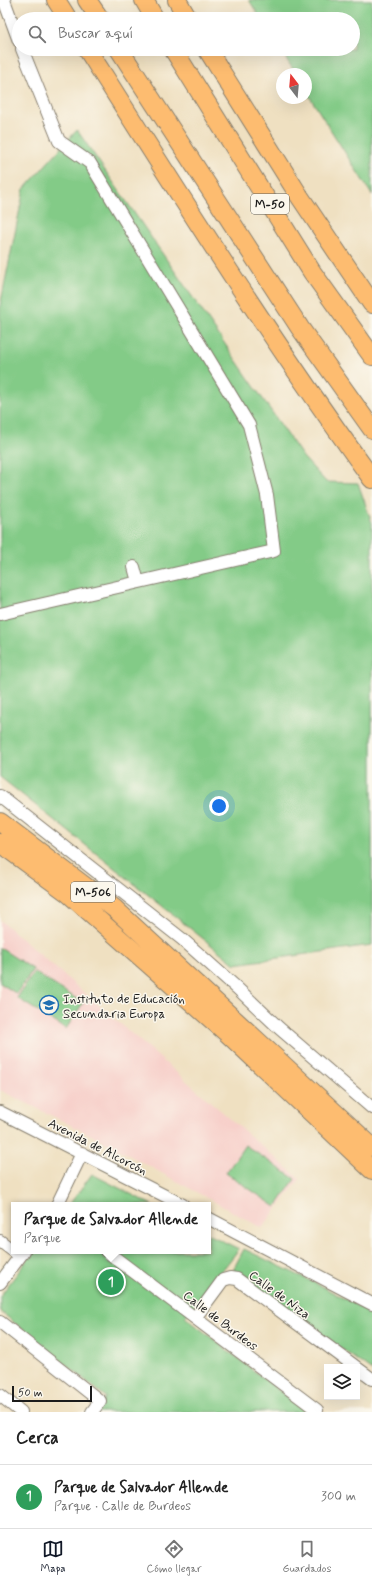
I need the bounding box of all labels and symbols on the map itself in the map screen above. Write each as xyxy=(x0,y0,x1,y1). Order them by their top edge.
north arrow xyxy=(276,68,312,104)
road number: M-50 xyxy=(251,194,289,214)
your location xyxy=(209,796,229,816)
road number: M-506 xyxy=(71,882,115,902)
place label: Instituto de Educación Secundaria Europa xyxy=(63,991,185,1023)
school or university icon: Instituto de Educación Secundaria Europa xyxy=(38,994,60,1016)
street label: Avenida de Alcorcón xyxy=(45,1115,150,1180)
pin: 1 xyxy=(98,1267,124,1297)
street label: Calle de Niza xyxy=(245,1267,313,1323)
street label: Calle de Burdeos xyxy=(179,1287,261,1355)
scale bar xyxy=(12,1384,92,1403)

